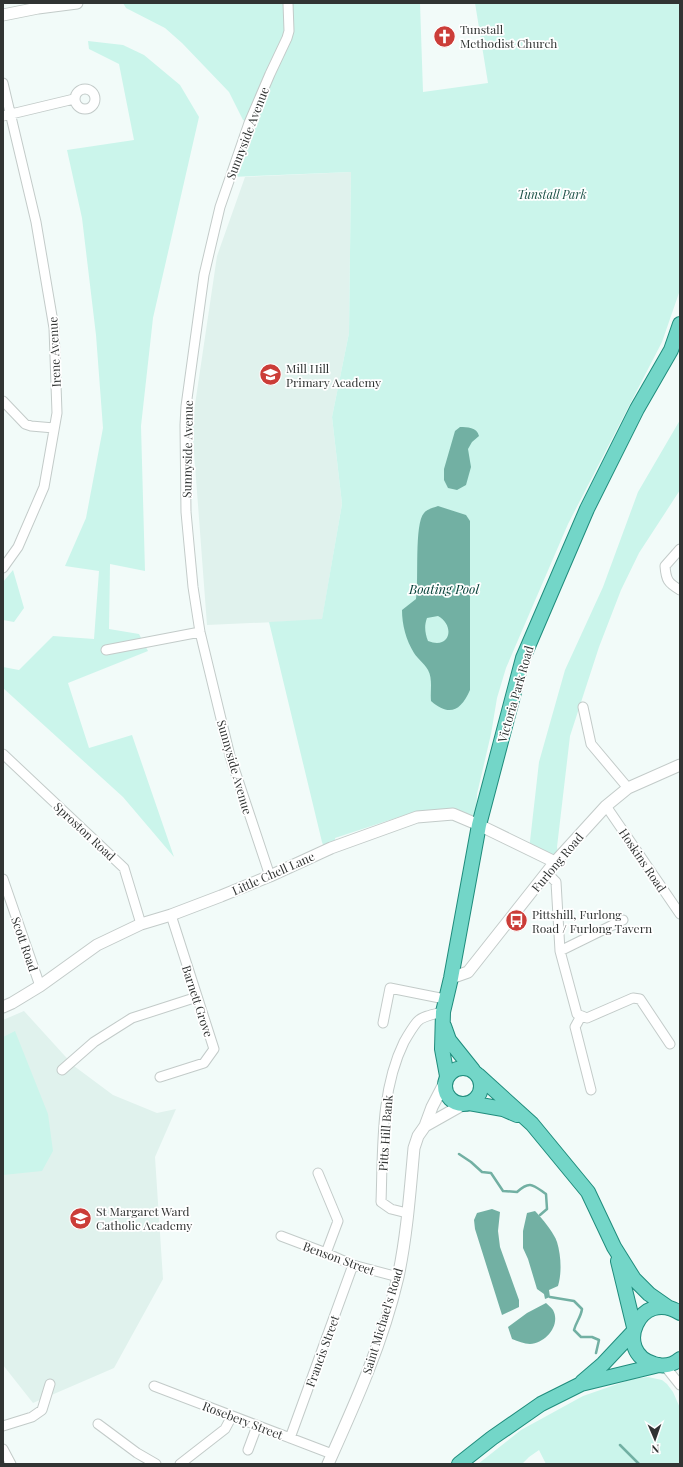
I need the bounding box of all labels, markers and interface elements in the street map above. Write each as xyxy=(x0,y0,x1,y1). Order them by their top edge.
place label: Tunstall Methodist Church xyxy=(460,21,557,51)
church icon: Tunstall Methodist Church xyxy=(432,23,458,49)
street label: Sunnyside Avenue xyxy=(222,85,272,181)
park label: Tunstall Park xyxy=(517,186,587,202)
street label: Irene Avenue xyxy=(44,316,64,388)
place label: Mill Hill Primary Academy xyxy=(286,360,381,390)
school or university icon: Mill Hill Primary Academy xyxy=(257,362,283,388)
street label: Sunnyside Avenue xyxy=(178,400,196,498)
water label: Boating Pool xyxy=(408,580,480,597)
street label: Victoria Park Road xyxy=(493,644,536,745)
street label: Sunnyside Avenue xyxy=(214,718,256,816)
street label: Sproston Road xyxy=(51,798,119,864)
street label: Hoskins Road xyxy=(616,825,670,895)
street label: Furlong Road xyxy=(528,829,586,895)
street label: Little Chell Lane xyxy=(229,848,317,898)
place label: Pittshill, Furlong Road / Furlong Tavern xyxy=(532,906,652,936)
bus stop icon: Pittshill, Furlong Road / Furlong Tavern xyxy=(503,908,529,934)
street label: Scott Road xyxy=(8,914,42,974)
street label: Barnett Grove xyxy=(179,963,217,1039)
street label: Pitts Hill Bank xyxy=(374,1094,396,1172)
place label: St Margaret Ward Catholic Academy xyxy=(96,1203,192,1233)
school or university icon: St Margaret Ward Catholic Academy xyxy=(68,1205,94,1231)
street label: Benson Street xyxy=(301,1238,378,1279)
street label: Saint Michael's Road xyxy=(358,1266,406,1376)
street label: Francis Street xyxy=(302,1312,343,1389)
street label: Rosebery Street xyxy=(200,1397,286,1443)
north arrow xyxy=(635,1419,675,1459)
text: N xyxy=(651,1442,660,1457)

